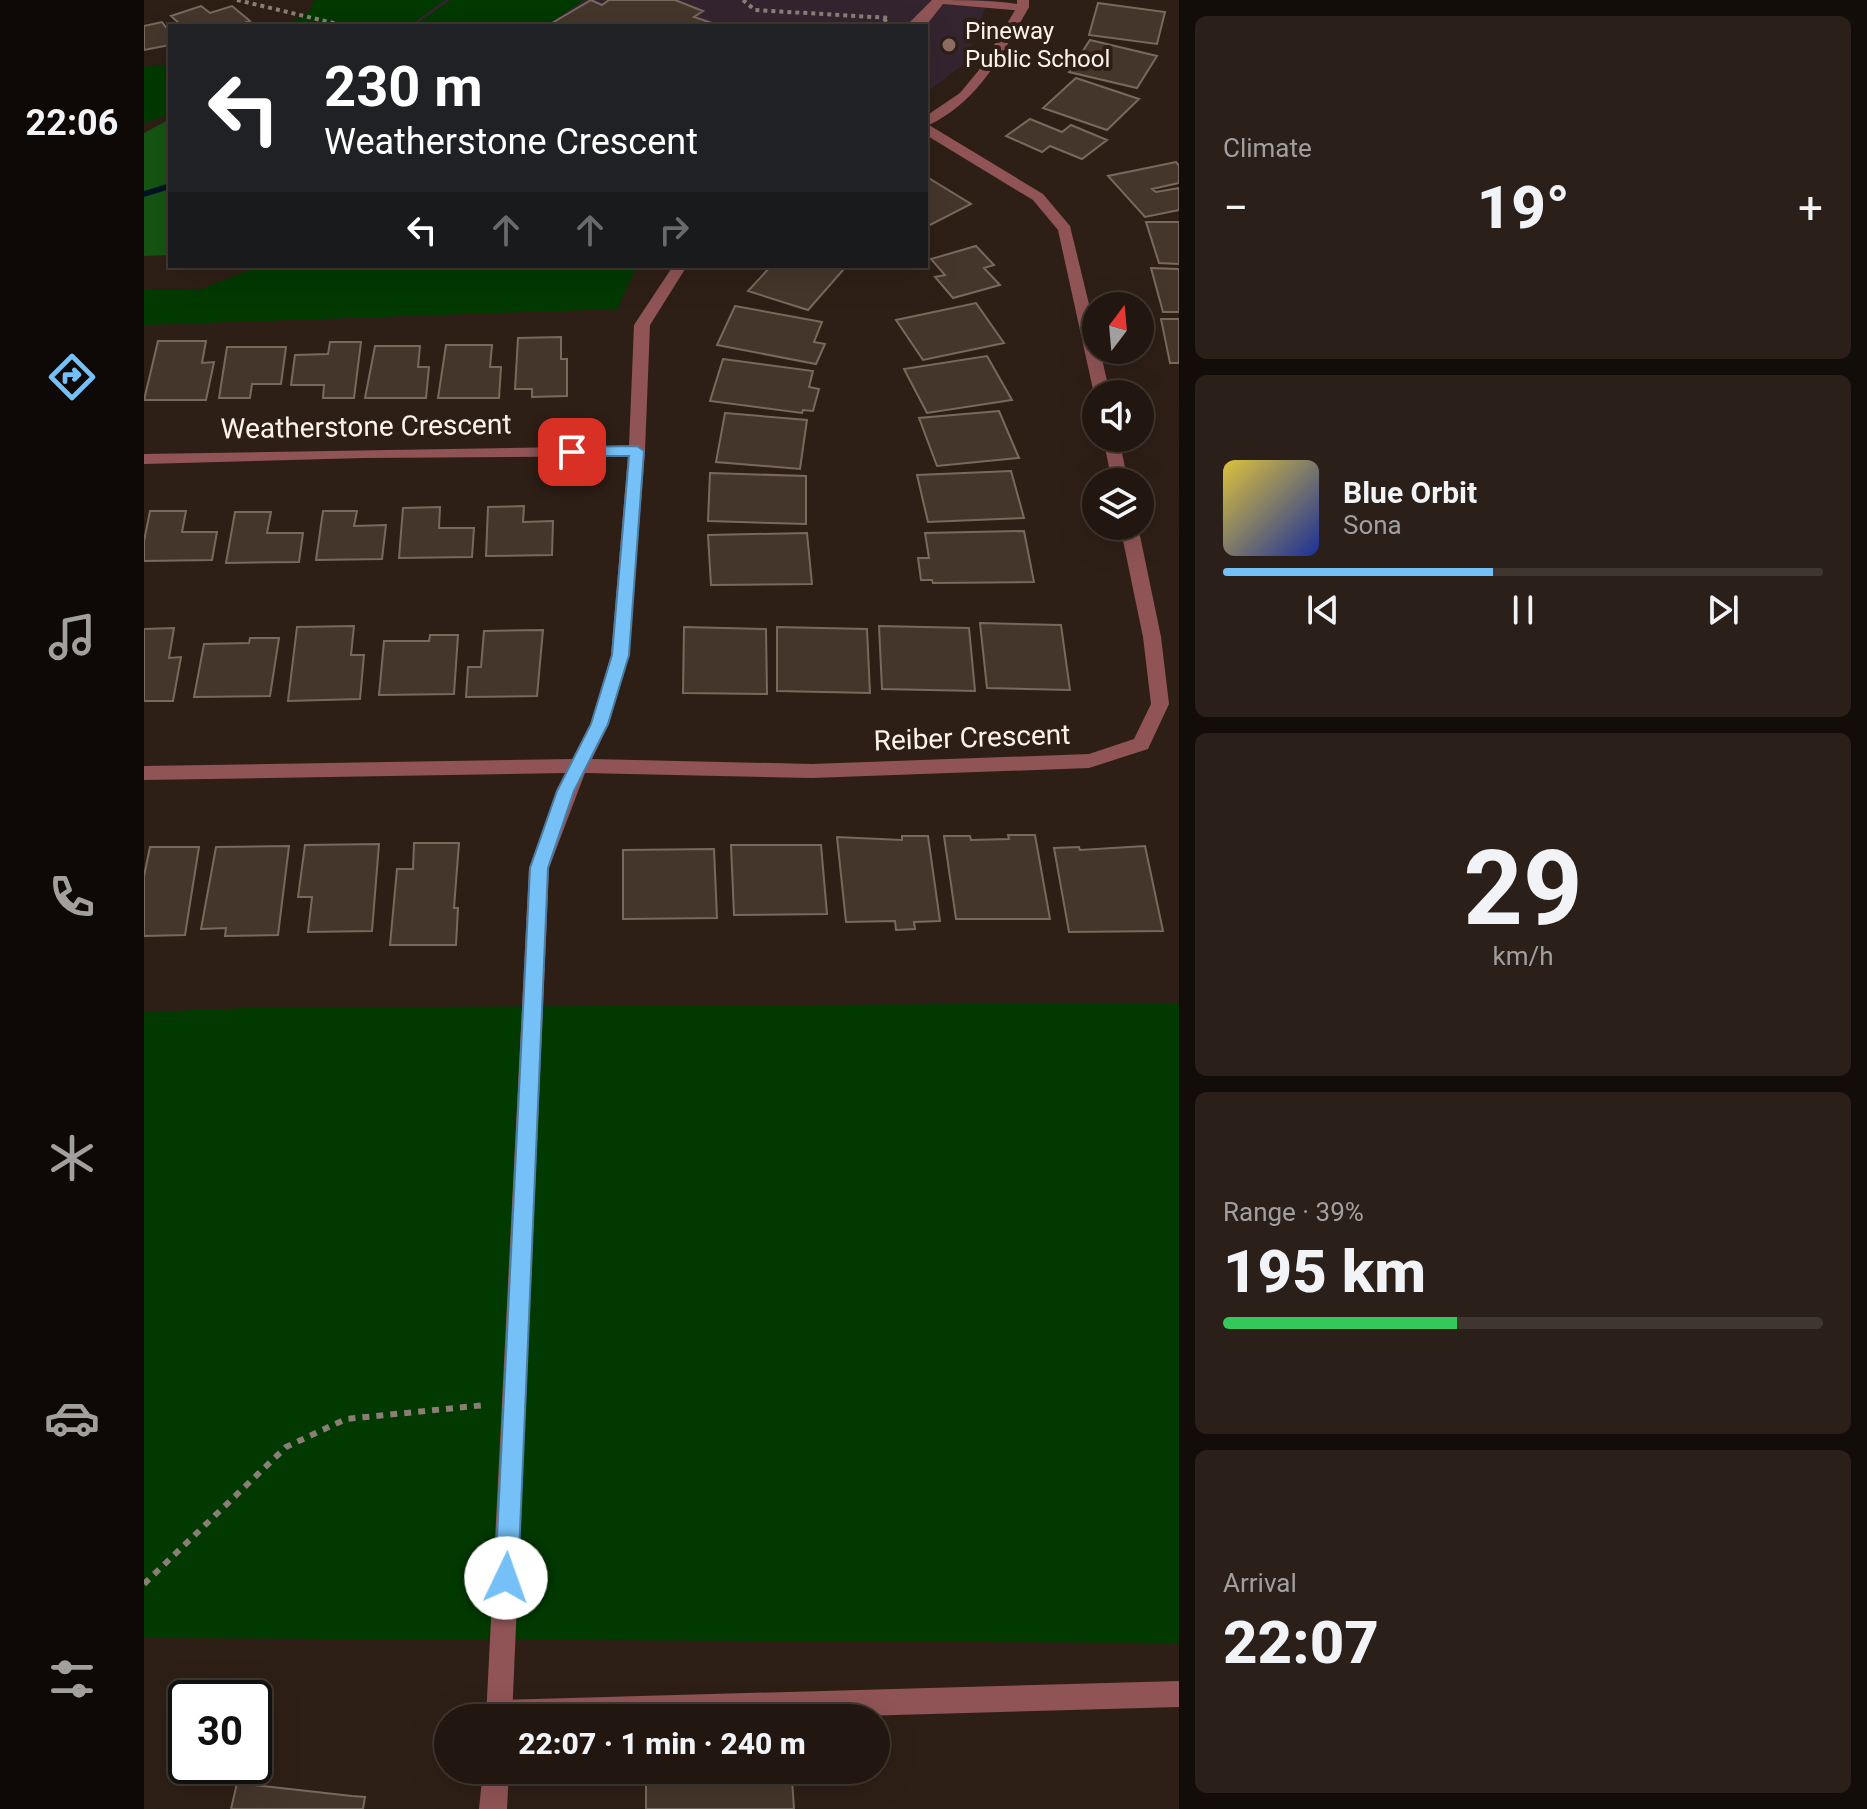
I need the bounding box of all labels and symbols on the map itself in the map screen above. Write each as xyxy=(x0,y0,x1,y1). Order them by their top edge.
place label: Pineway Public School xyxy=(965,17,1110,73)
marker: Pineway Public School xyxy=(940,36,958,54)
north arrow xyxy=(1082,292,1154,364)
street label: Weatherstone Crescent xyxy=(220,407,512,446)
pin xyxy=(538,418,606,486)
street label: Reiber Crescent xyxy=(873,718,1071,757)
position arrow xyxy=(464,1536,548,1620)
speed limit sign: 30 xyxy=(168,1680,272,1784)

